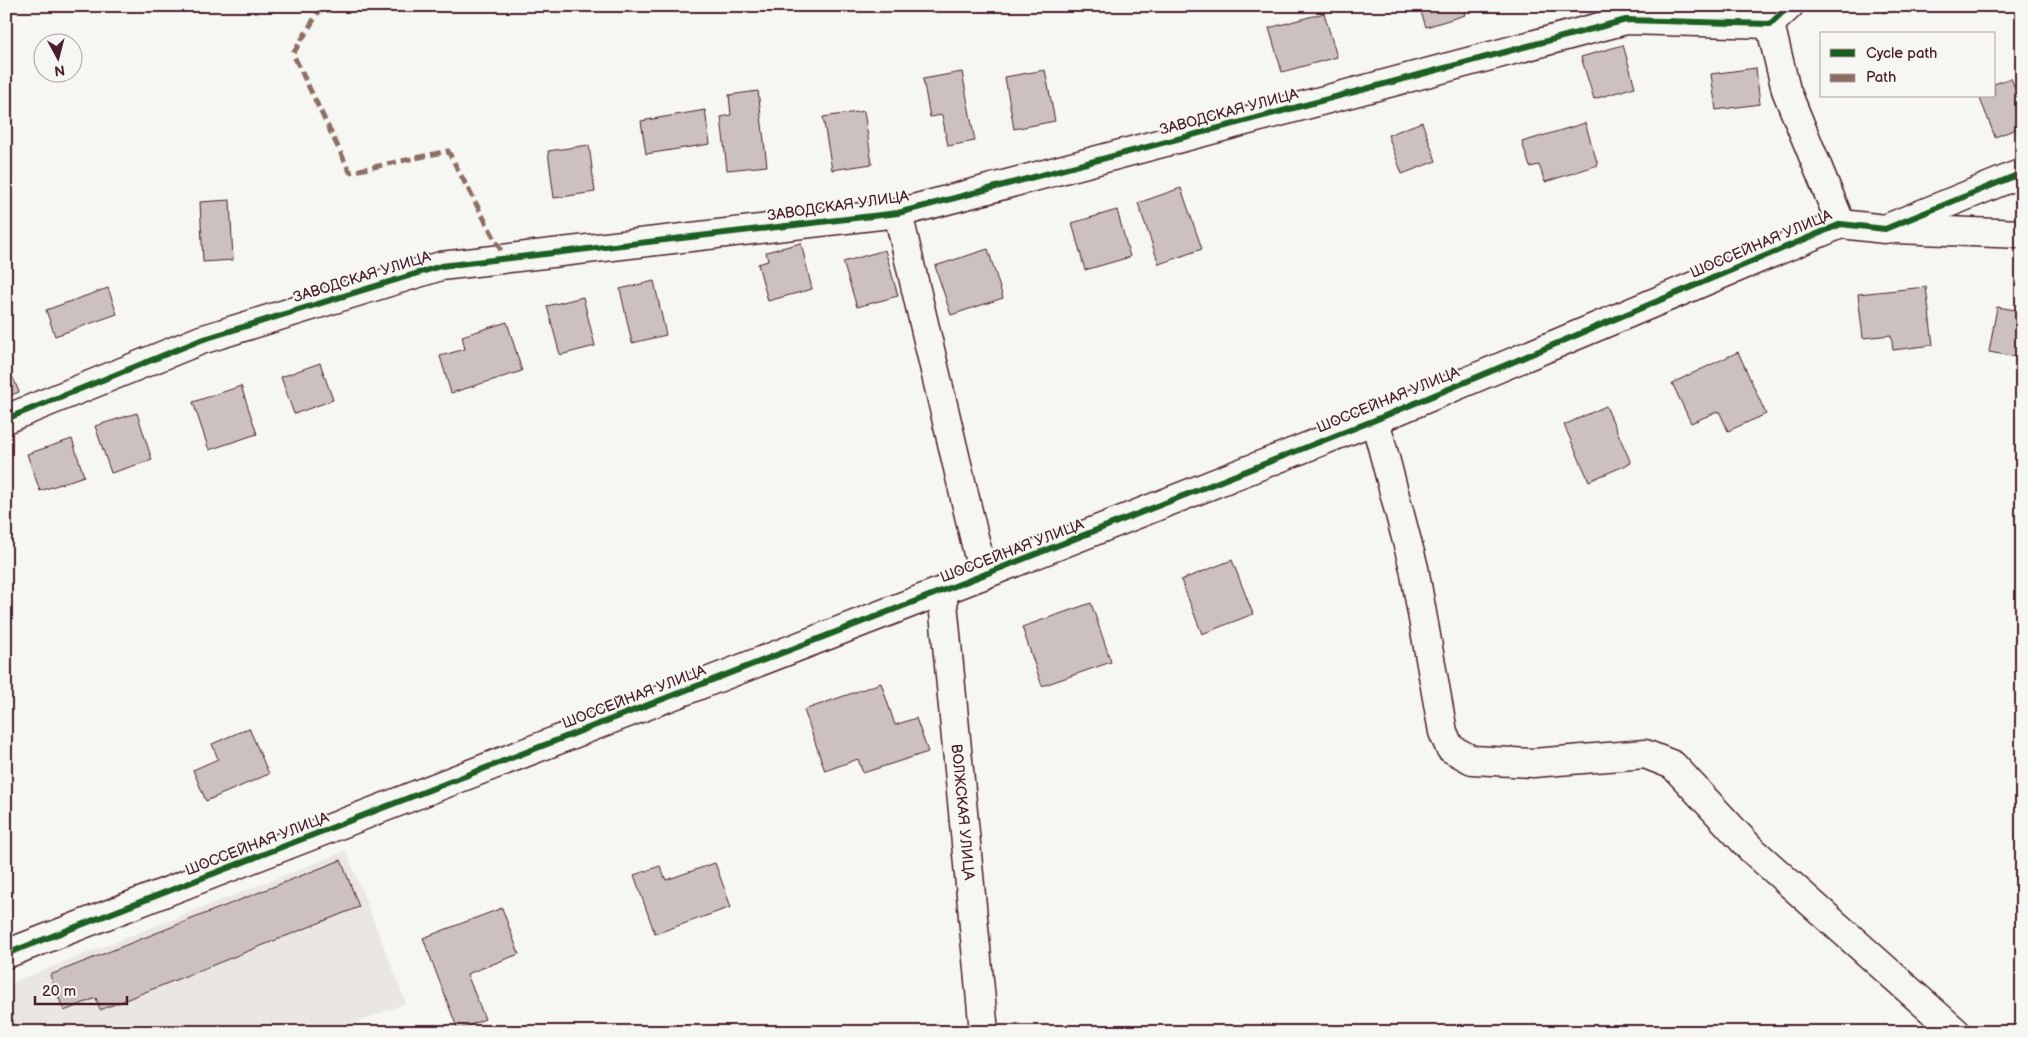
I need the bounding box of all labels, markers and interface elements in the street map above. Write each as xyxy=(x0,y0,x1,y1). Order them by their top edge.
north arrow xyxy=(32,32,82,82)
legend xyxy=(1820,32,1996,98)
text: Cycle path xyxy=(1866,44,1937,63)
text: N xyxy=(53,61,66,79)
text: Path xyxy=(1866,68,1896,87)
street label: ЗАВОДСКАЯ УЛИЦА xyxy=(1158,84,1301,140)
street label: ЗАВОДСКАЯ УЛИЦА xyxy=(766,187,911,225)
street label: ШОССЕЙНАЯ УЛИЦА xyxy=(1687,205,1836,282)
street label: ЗАВОДСКАЯ УЛИЦА xyxy=(291,247,434,307)
street label: ШОССЕЙНАЯ УЛИЦА xyxy=(1314,362,1463,437)
street label: ШОССЕЙНАЯ УЛИЦА xyxy=(938,515,1087,587)
street label: ШОССЕЙНАЯ УЛИЦА xyxy=(560,661,709,733)
street label: ВОЛЖСКАЯ УЛИЦА xyxy=(947,743,979,882)
street label: ШОССЕЙНАЯ УЛИЦА xyxy=(183,808,332,880)
scale bar xyxy=(35,973,128,1005)
text: 20 m xyxy=(42,982,76,1001)

